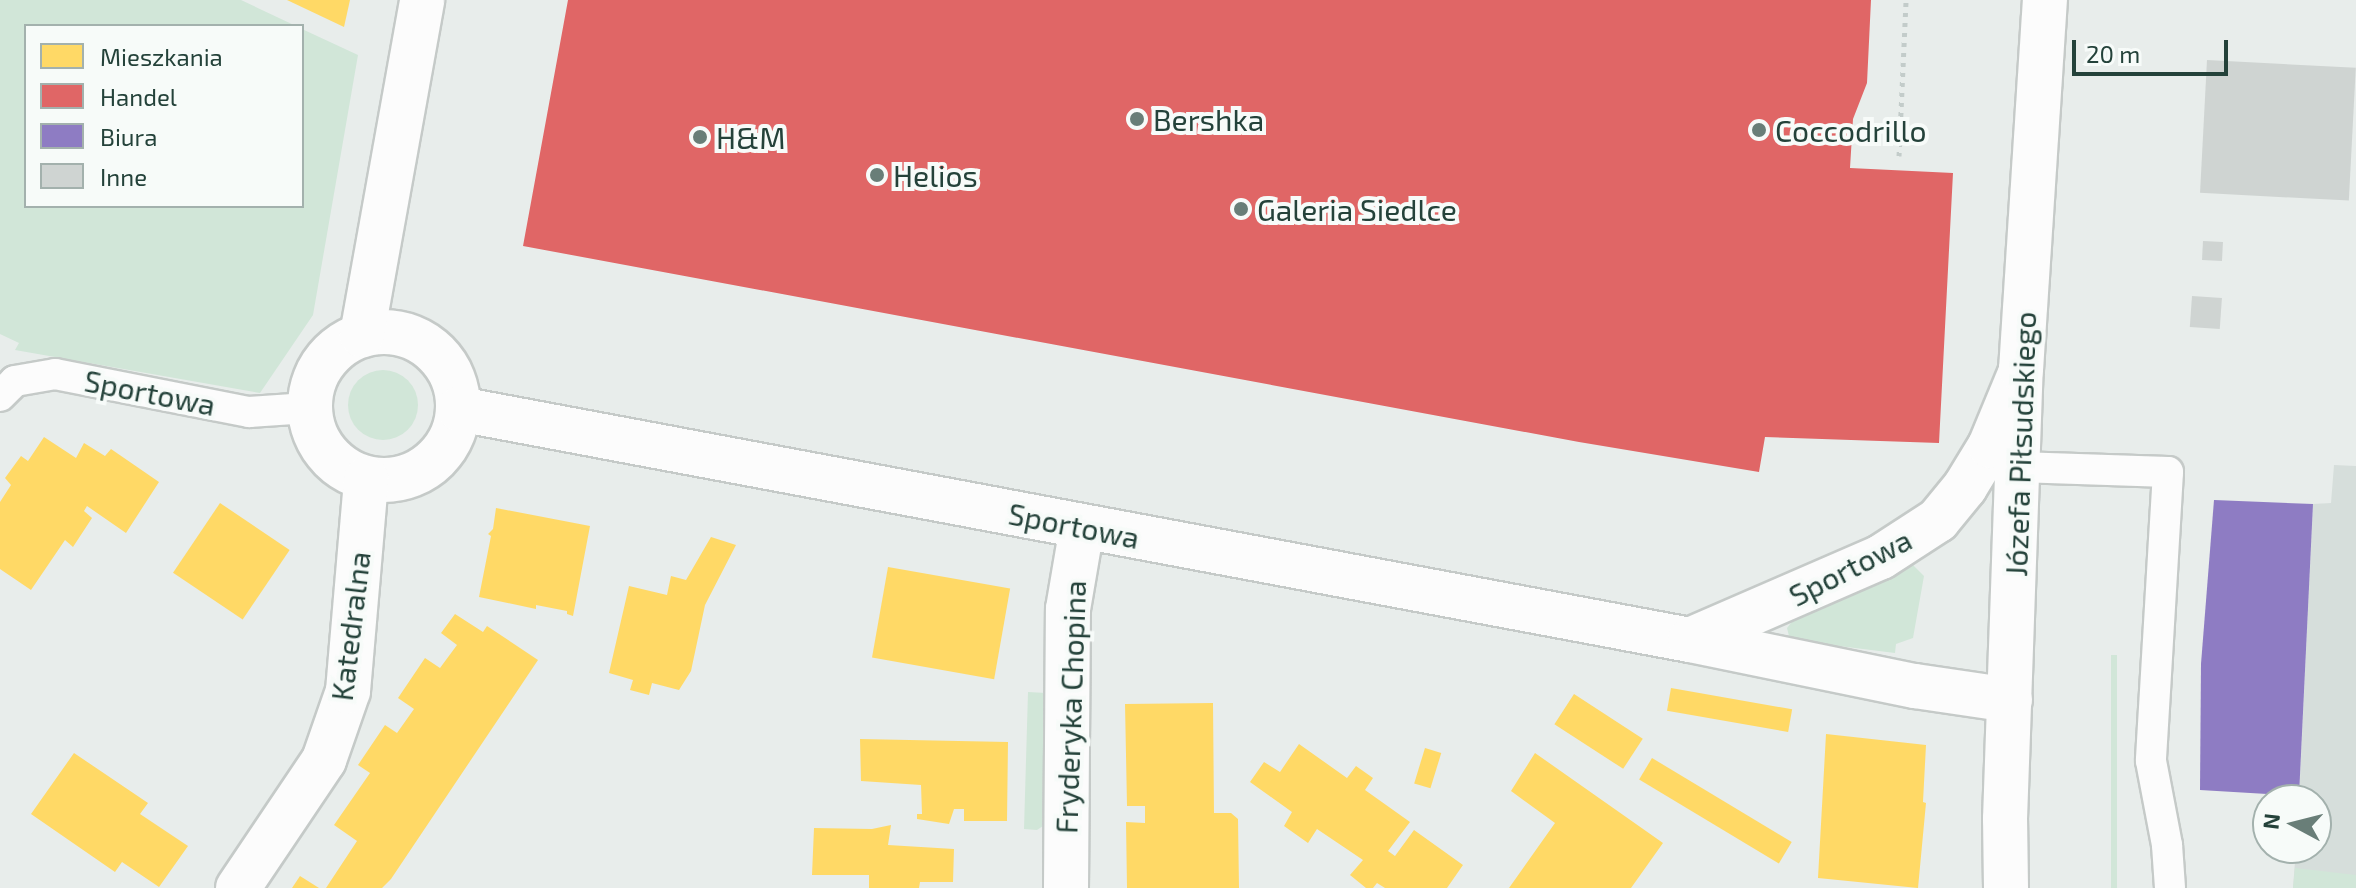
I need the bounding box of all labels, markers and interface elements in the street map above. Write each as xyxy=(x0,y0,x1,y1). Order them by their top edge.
legend xyxy=(24,24,304,208)
scale bar xyxy=(2076,24,2232,74)
text: 20 m xyxy=(2086,39,2140,68)
text: Mieszkania xyxy=(100,42,223,71)
text: Handel xyxy=(100,82,177,111)
place label: Bershka xyxy=(1153,101,1264,137)
marker: Bershka xyxy=(1128,110,1146,128)
place label: Coccodrillo xyxy=(1775,112,1927,148)
place label: H&M xyxy=(716,119,786,155)
marker: Coccodrillo xyxy=(1750,121,1768,139)
text: Biura xyxy=(100,122,157,151)
marker: H&M xyxy=(691,128,709,146)
place label: Helios xyxy=(893,157,978,193)
text: Inne xyxy=(100,162,147,191)
marker: Helios xyxy=(868,166,886,184)
place label: Galeria Siedlce xyxy=(1257,191,1457,227)
marker: Galeria Siedlce xyxy=(1232,200,1250,218)
street label: Józefa Piłsudskiego xyxy=(1997,311,2043,577)
street label: Sportowa xyxy=(81,362,219,422)
street label: Sportowa xyxy=(1005,495,1143,555)
street label: Sportowa xyxy=(1783,521,1917,613)
street label: Katedralna xyxy=(323,549,377,703)
street label: Fryderyka Chopina xyxy=(1048,580,1092,834)
north arrow xyxy=(2252,784,2332,864)
text: N xyxy=(2256,812,2284,831)

